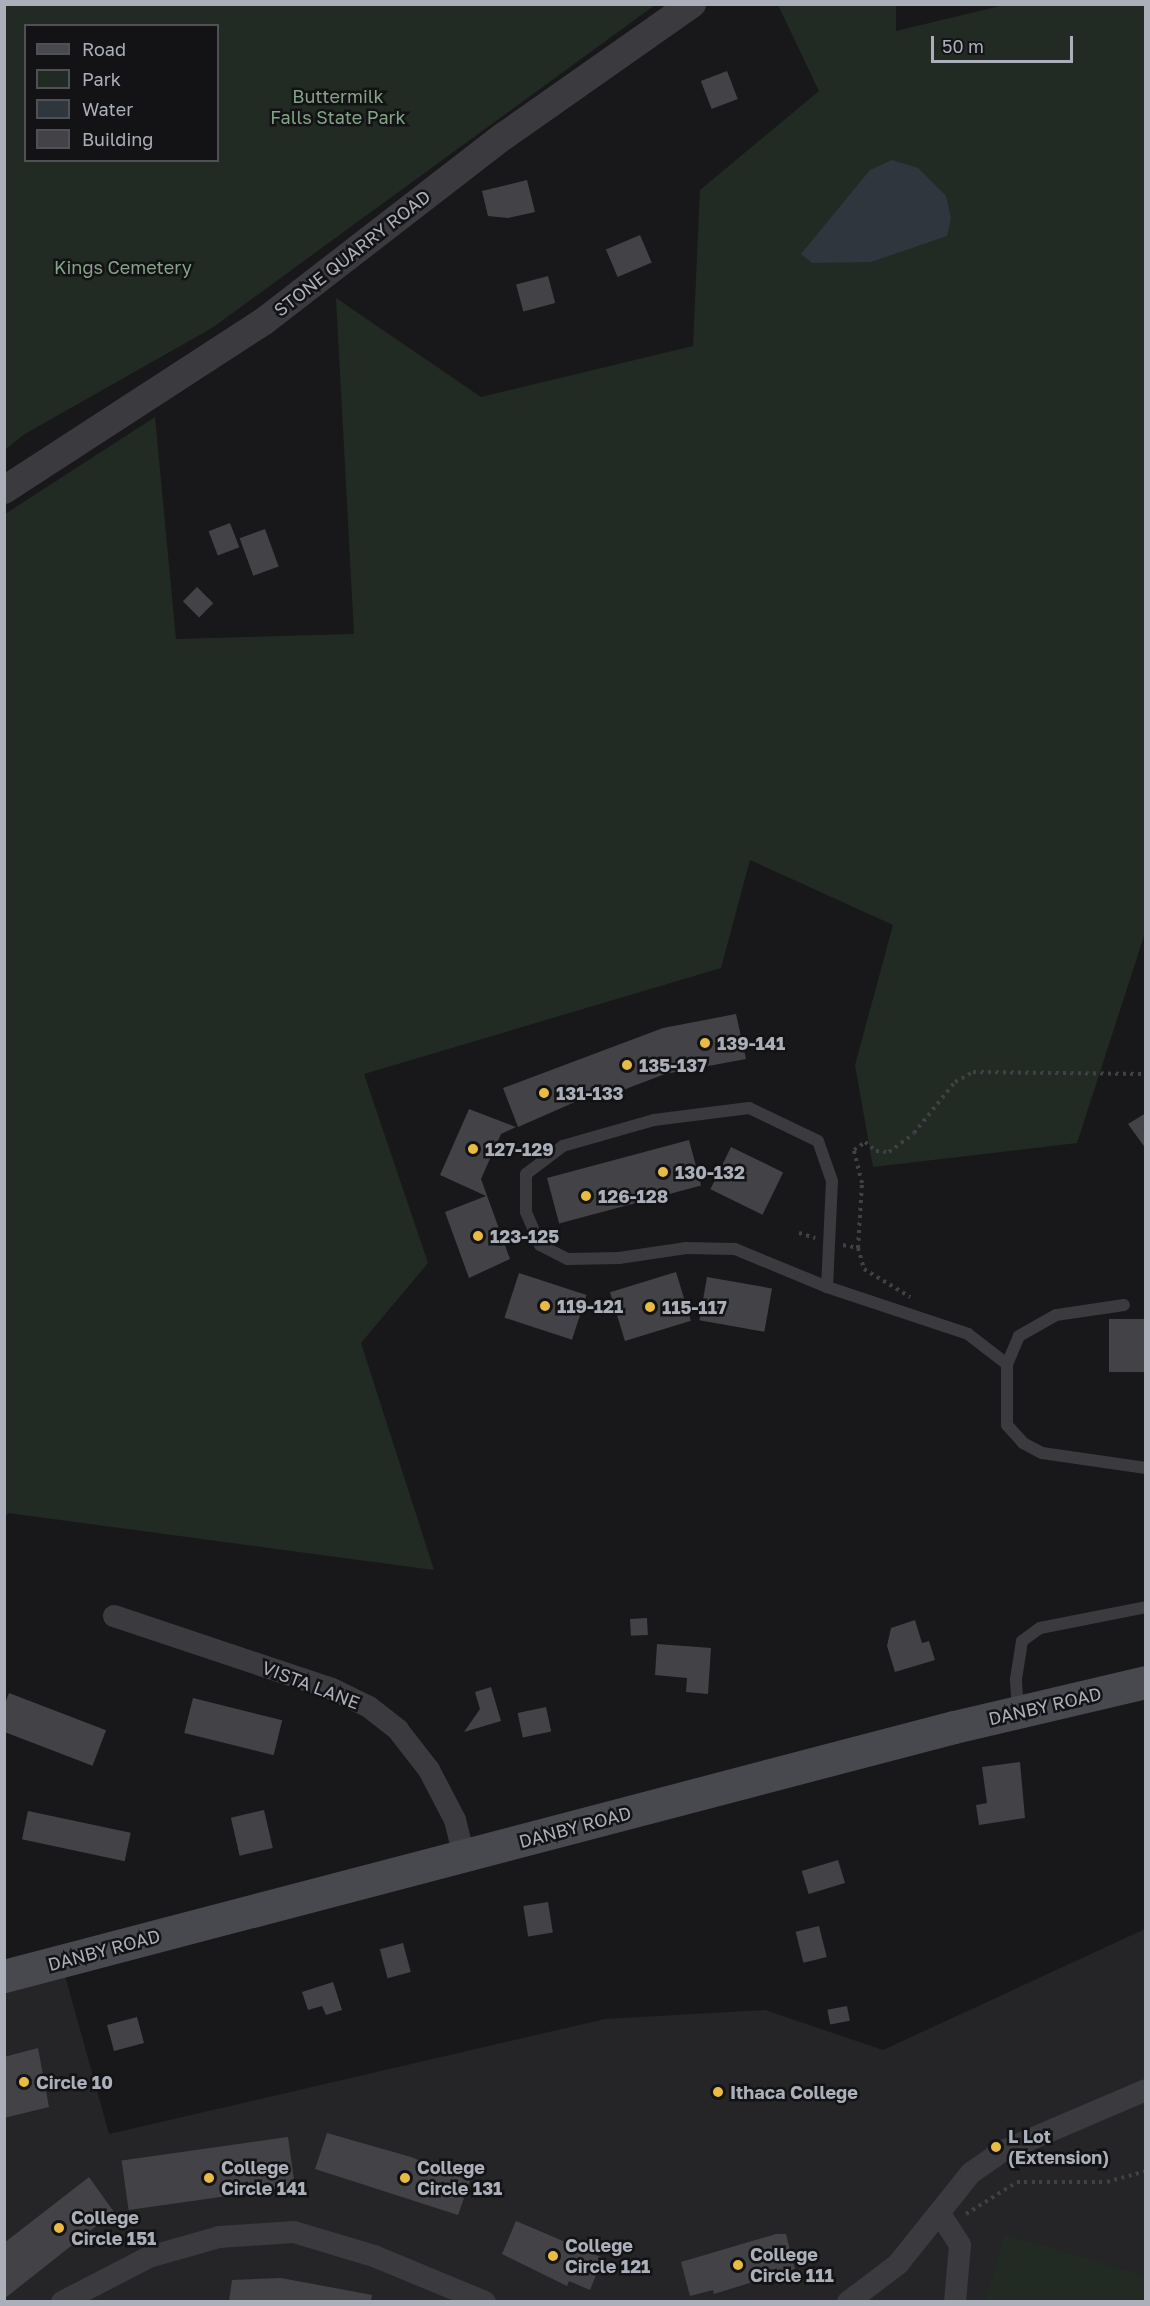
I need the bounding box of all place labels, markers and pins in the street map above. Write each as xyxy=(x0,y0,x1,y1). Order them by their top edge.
place label: 139-141 xyxy=(717,1032,785,1054)
marker: 139-141 xyxy=(698,1036,712,1050)
place label: 135-137 xyxy=(639,1054,707,1076)
marker: 135-137 xyxy=(620,1058,634,1072)
place label: 131-133 xyxy=(556,1082,624,1104)
marker: 131-133 xyxy=(537,1086,551,1100)
place label: 127-129 xyxy=(485,1138,554,1160)
marker: 127-129 xyxy=(466,1142,480,1156)
place label: 130-132 xyxy=(675,1161,745,1183)
marker: 130-132 xyxy=(656,1165,670,1179)
place label: 126-128 xyxy=(598,1185,668,1207)
marker: 126-128 xyxy=(579,1189,593,1203)
place label: 123-125 xyxy=(490,1225,559,1247)
marker: 123-125 xyxy=(471,1229,485,1243)
place label: 119-121 xyxy=(557,1295,623,1317)
place label: 115-117 xyxy=(662,1296,727,1318)
marker: 119-121 xyxy=(538,1299,552,1313)
marker: 115-117 xyxy=(643,1300,657,1314)
place label: Circle 10 xyxy=(36,2071,113,2093)
marker: Circle 10 xyxy=(17,2075,31,2089)
place label: Ithaca College xyxy=(730,2081,858,2103)
marker: Ithaca College xyxy=(711,2085,725,2099)
place label: L Lot (Extension) xyxy=(1008,2126,1109,2168)
marker: L Lot (Extension) xyxy=(989,2140,1003,2154)
place label: College Circle 141 xyxy=(221,2157,307,2200)
place label: College Circle 131 xyxy=(417,2157,502,2200)
marker: College Circle 141 xyxy=(202,2171,216,2185)
marker: College Circle 131 xyxy=(398,2171,412,2185)
place label: College Circle 151 xyxy=(71,2207,156,2250)
marker: College Circle 151 xyxy=(52,2221,66,2235)
place label: College Circle 121 xyxy=(565,2235,650,2278)
place label: College Circle 111 xyxy=(750,2244,834,2286)
marker: College Circle 121 xyxy=(546,2249,560,2263)
marker: College Circle 111 xyxy=(731,2258,745,2272)

